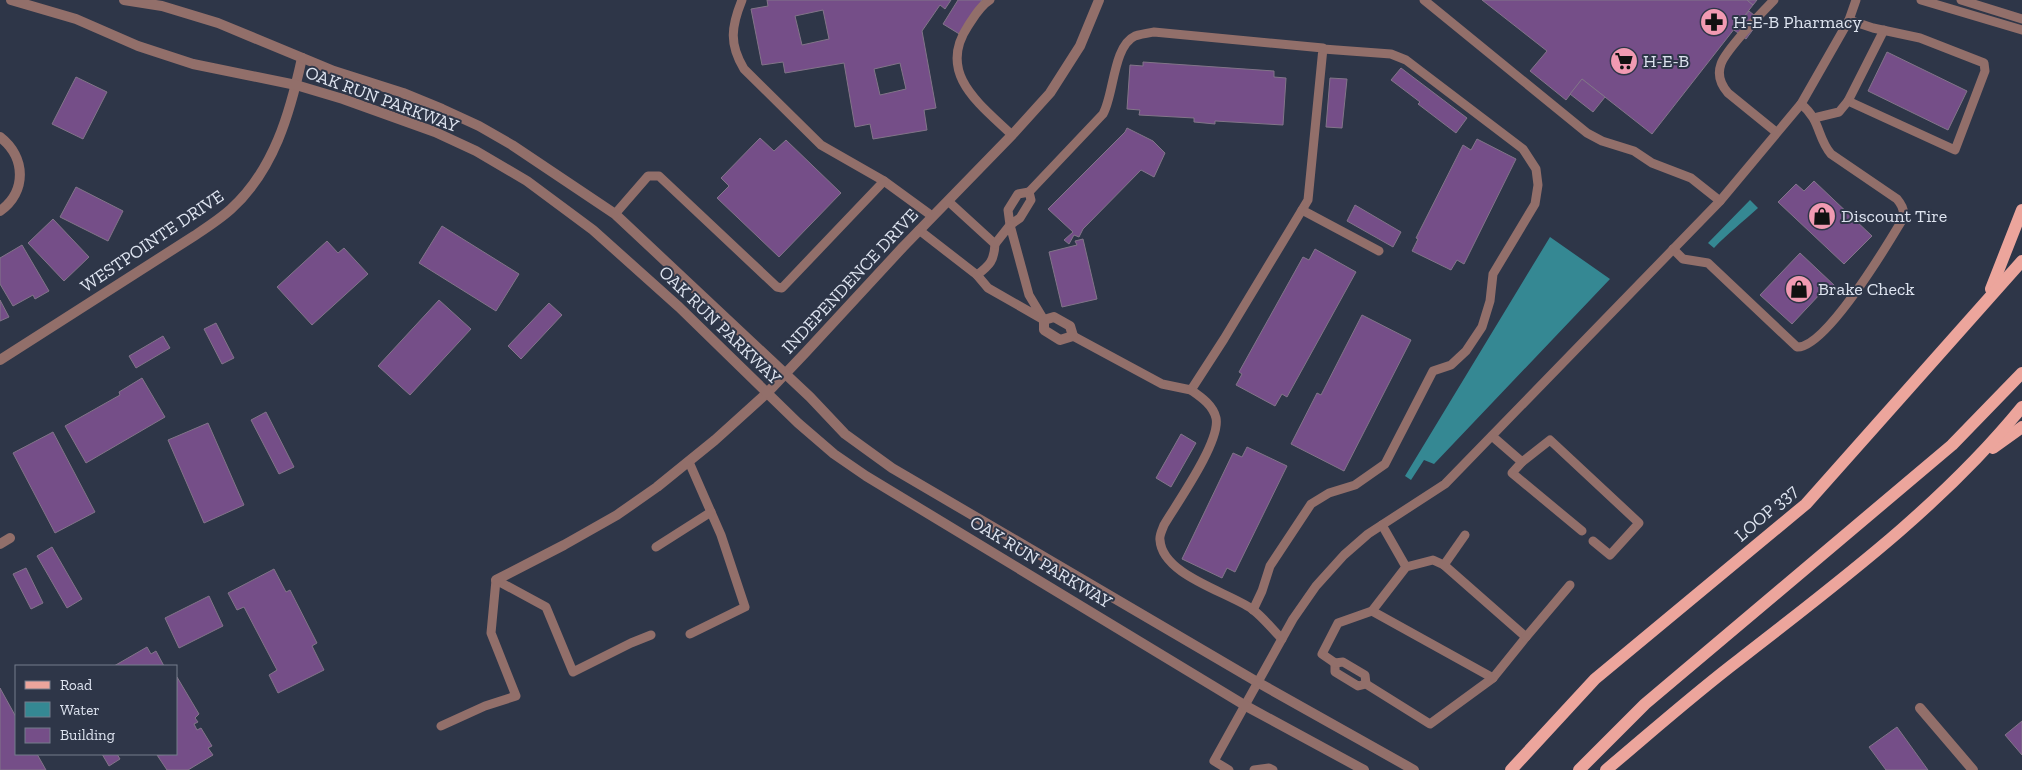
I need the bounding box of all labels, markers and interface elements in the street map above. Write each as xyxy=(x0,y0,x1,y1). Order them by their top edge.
pharmacy icon: H-E-B Pharmacy xyxy=(1699,7,1729,37)
place label: H-E-B Pharmacy xyxy=(1733,11,1862,33)
supermarket icon: H-E-B xyxy=(1609,46,1639,76)
place label: H-E-B xyxy=(1643,50,1689,72)
street label: OAK RUN PARKWAY xyxy=(302,61,462,137)
street label: WESTPOINTE DRIVE xyxy=(76,185,228,297)
shop icon: Discount Tire xyxy=(1807,201,1837,231)
street label: INDEPENDENCE DRIVE xyxy=(777,204,923,358)
place label: Discount Tire xyxy=(1841,205,1947,227)
street label: OAK RUN PARKWAY xyxy=(654,261,786,389)
shop icon: Brake Check xyxy=(1784,274,1814,304)
place label: Brake Check xyxy=(1818,278,1915,300)
street label: LOOP 337 xyxy=(1730,479,1802,546)
street label: OAK RUN PARKWAY xyxy=(966,511,1116,613)
legend xyxy=(15,665,178,755)
text: Road xyxy=(60,676,93,694)
text: Water xyxy=(60,701,100,719)
text: Building xyxy=(60,726,115,744)

